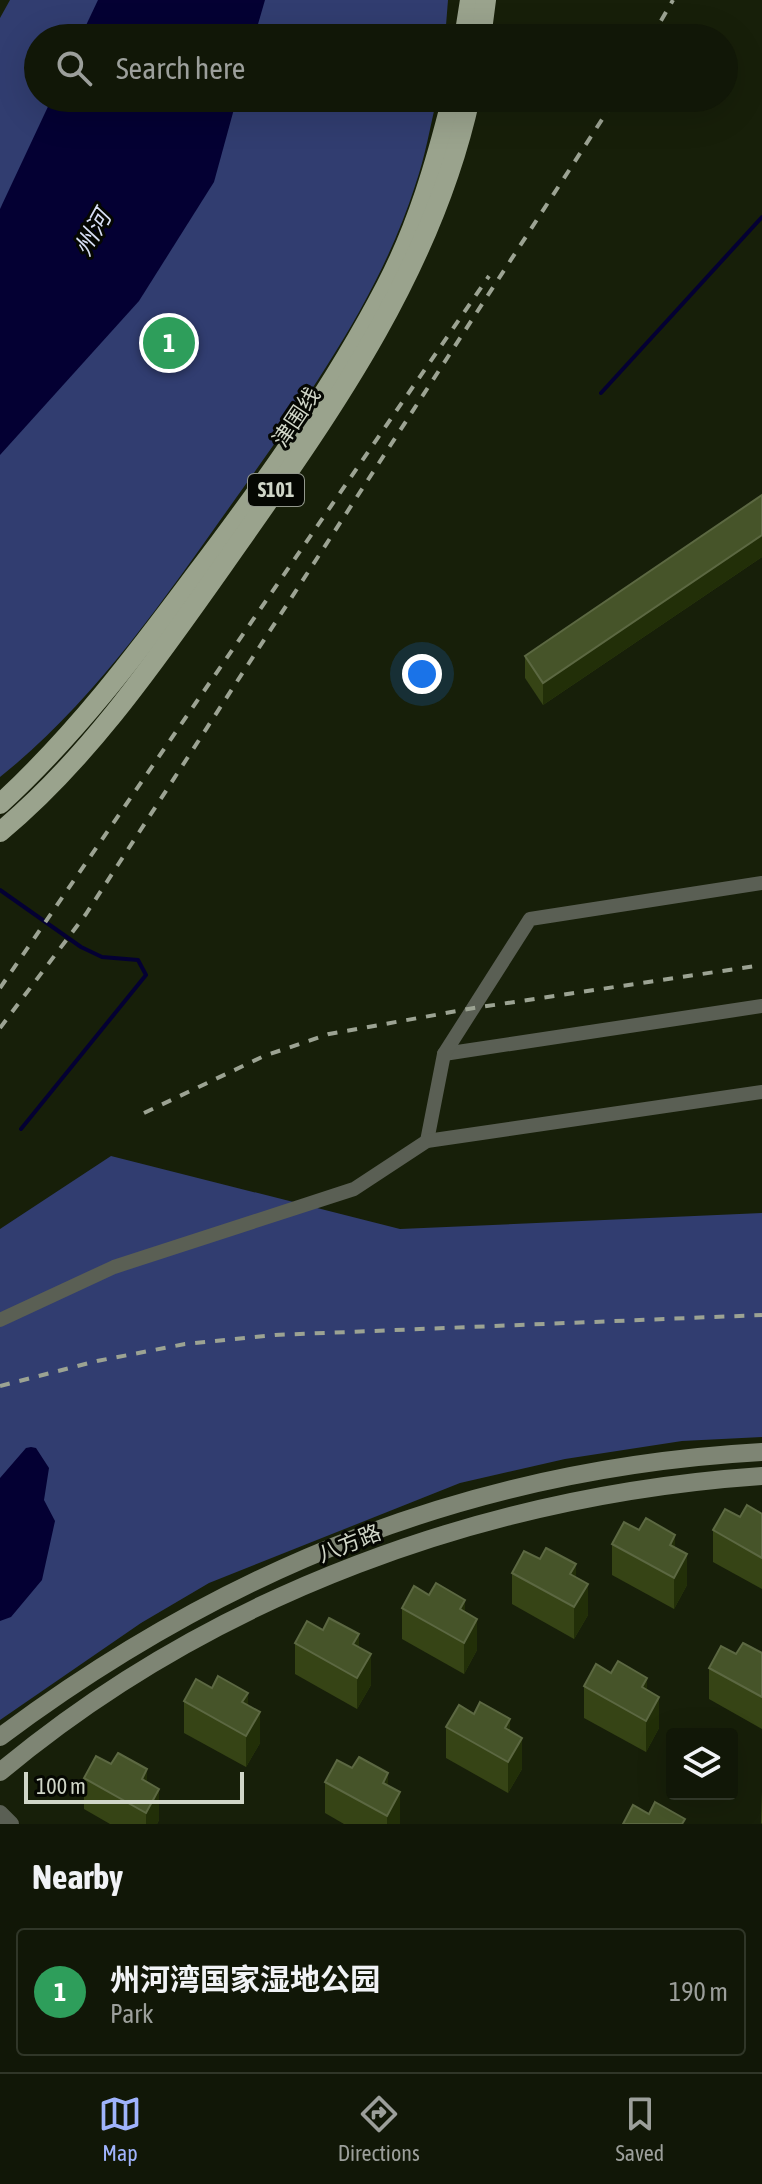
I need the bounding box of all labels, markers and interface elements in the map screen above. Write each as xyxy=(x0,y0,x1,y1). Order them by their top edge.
search box xyxy=(24,24,738,112)
icon: search xyxy=(52,46,96,90)
text: Search here xyxy=(116,51,245,85)
water label: 州河 xyxy=(69,202,118,260)
pin: 1 xyxy=(143,313,195,373)
street label: 津围线 xyxy=(267,382,325,452)
road number: S101 xyxy=(248,474,304,506)
your location xyxy=(402,654,442,694)
street label: 八方路 xyxy=(314,1519,384,1567)
map controls xyxy=(666,1728,738,1800)
button: layers xyxy=(666,1728,738,1800)
scale bar xyxy=(24,1768,244,1804)
text: 100 m xyxy=(36,1773,86,1799)
text: Nearby xyxy=(32,1857,123,1896)
text: 州河湾国家湿地公园 xyxy=(110,1962,380,1996)
text: 1 xyxy=(54,1977,66,2007)
text: 190 m xyxy=(669,1977,728,2007)
text: Park xyxy=(110,1999,153,2029)
tab: Map xyxy=(98,2092,142,2166)
tab: Directions xyxy=(338,2092,420,2166)
tab: Saved xyxy=(615,2092,664,2166)

